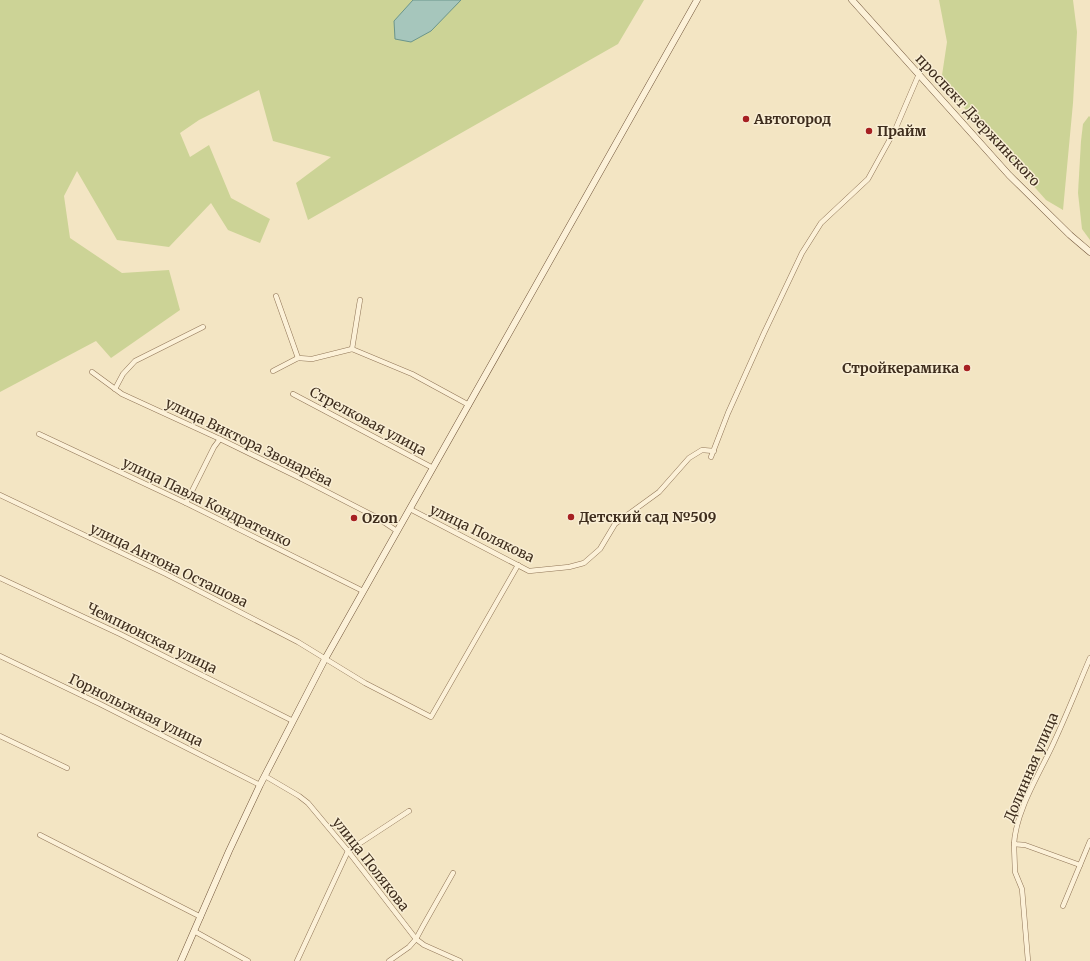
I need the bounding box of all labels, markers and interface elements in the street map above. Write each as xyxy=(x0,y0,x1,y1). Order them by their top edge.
street label: проспект Дзержинского xyxy=(912,50,1044,190)
place label: Автогород xyxy=(753,110,831,128)
marker: Автогород xyxy=(741,114,751,124)
place label: Прайм xyxy=(877,122,927,140)
marker: Прайм xyxy=(864,126,874,136)
place label: Стройкерамика xyxy=(842,359,959,377)
marker: Стройкерамика xyxy=(962,363,972,373)
street label: Стрелковая улица xyxy=(307,383,430,460)
street label: улица Виктора Звонарёва xyxy=(162,394,336,491)
street label: улица Павла Кондратенко xyxy=(119,453,295,551)
street label: улица Полякова xyxy=(427,500,538,566)
place label: Детский сад №509 xyxy=(579,508,716,526)
place label: Ozon xyxy=(362,509,398,527)
marker: Детский сад №509 xyxy=(566,512,576,522)
marker: Ozon xyxy=(349,513,359,523)
street label: улица Антона Осташова xyxy=(87,519,251,611)
street label: Чемпионская улица xyxy=(84,599,221,678)
street label: Горнолыжная улица xyxy=(66,670,207,751)
street label: Долинная улица xyxy=(1000,709,1062,824)
street label: улица Полякова xyxy=(329,813,414,915)

